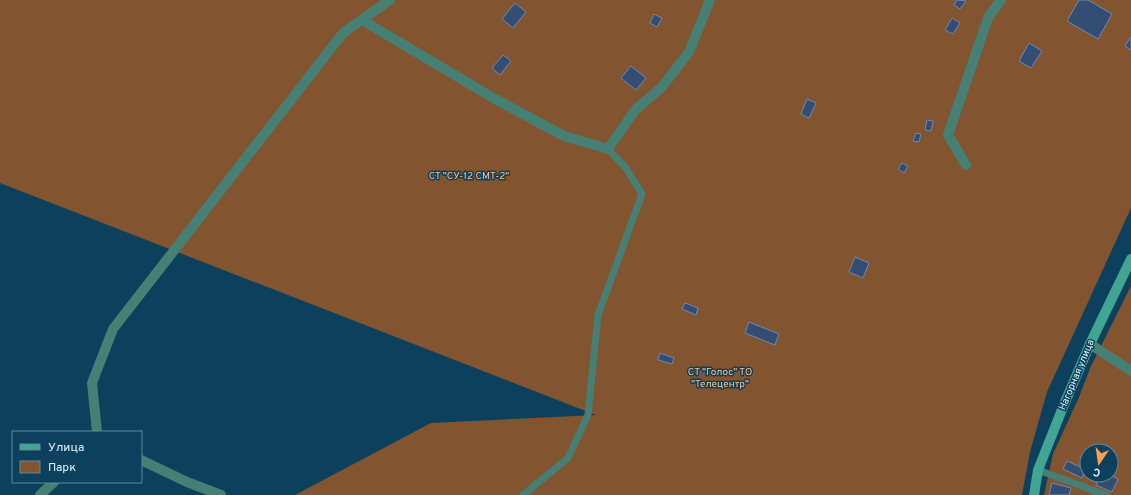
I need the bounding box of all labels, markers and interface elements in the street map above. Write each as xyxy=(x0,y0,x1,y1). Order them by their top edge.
park label: СТ "СУ-12 СМТ-2" xyxy=(429,170,509,183)
street label: Нагорная улица xyxy=(1056,338,1098,412)
park label: СТ "Голос" ТО "Телецентр" xyxy=(688,366,752,391)
legend xyxy=(12,431,142,483)
text: Улица xyxy=(48,440,84,456)
north arrow xyxy=(1079,443,1119,483)
text: Парк xyxy=(48,460,76,476)
text: С xyxy=(1092,464,1102,479)

